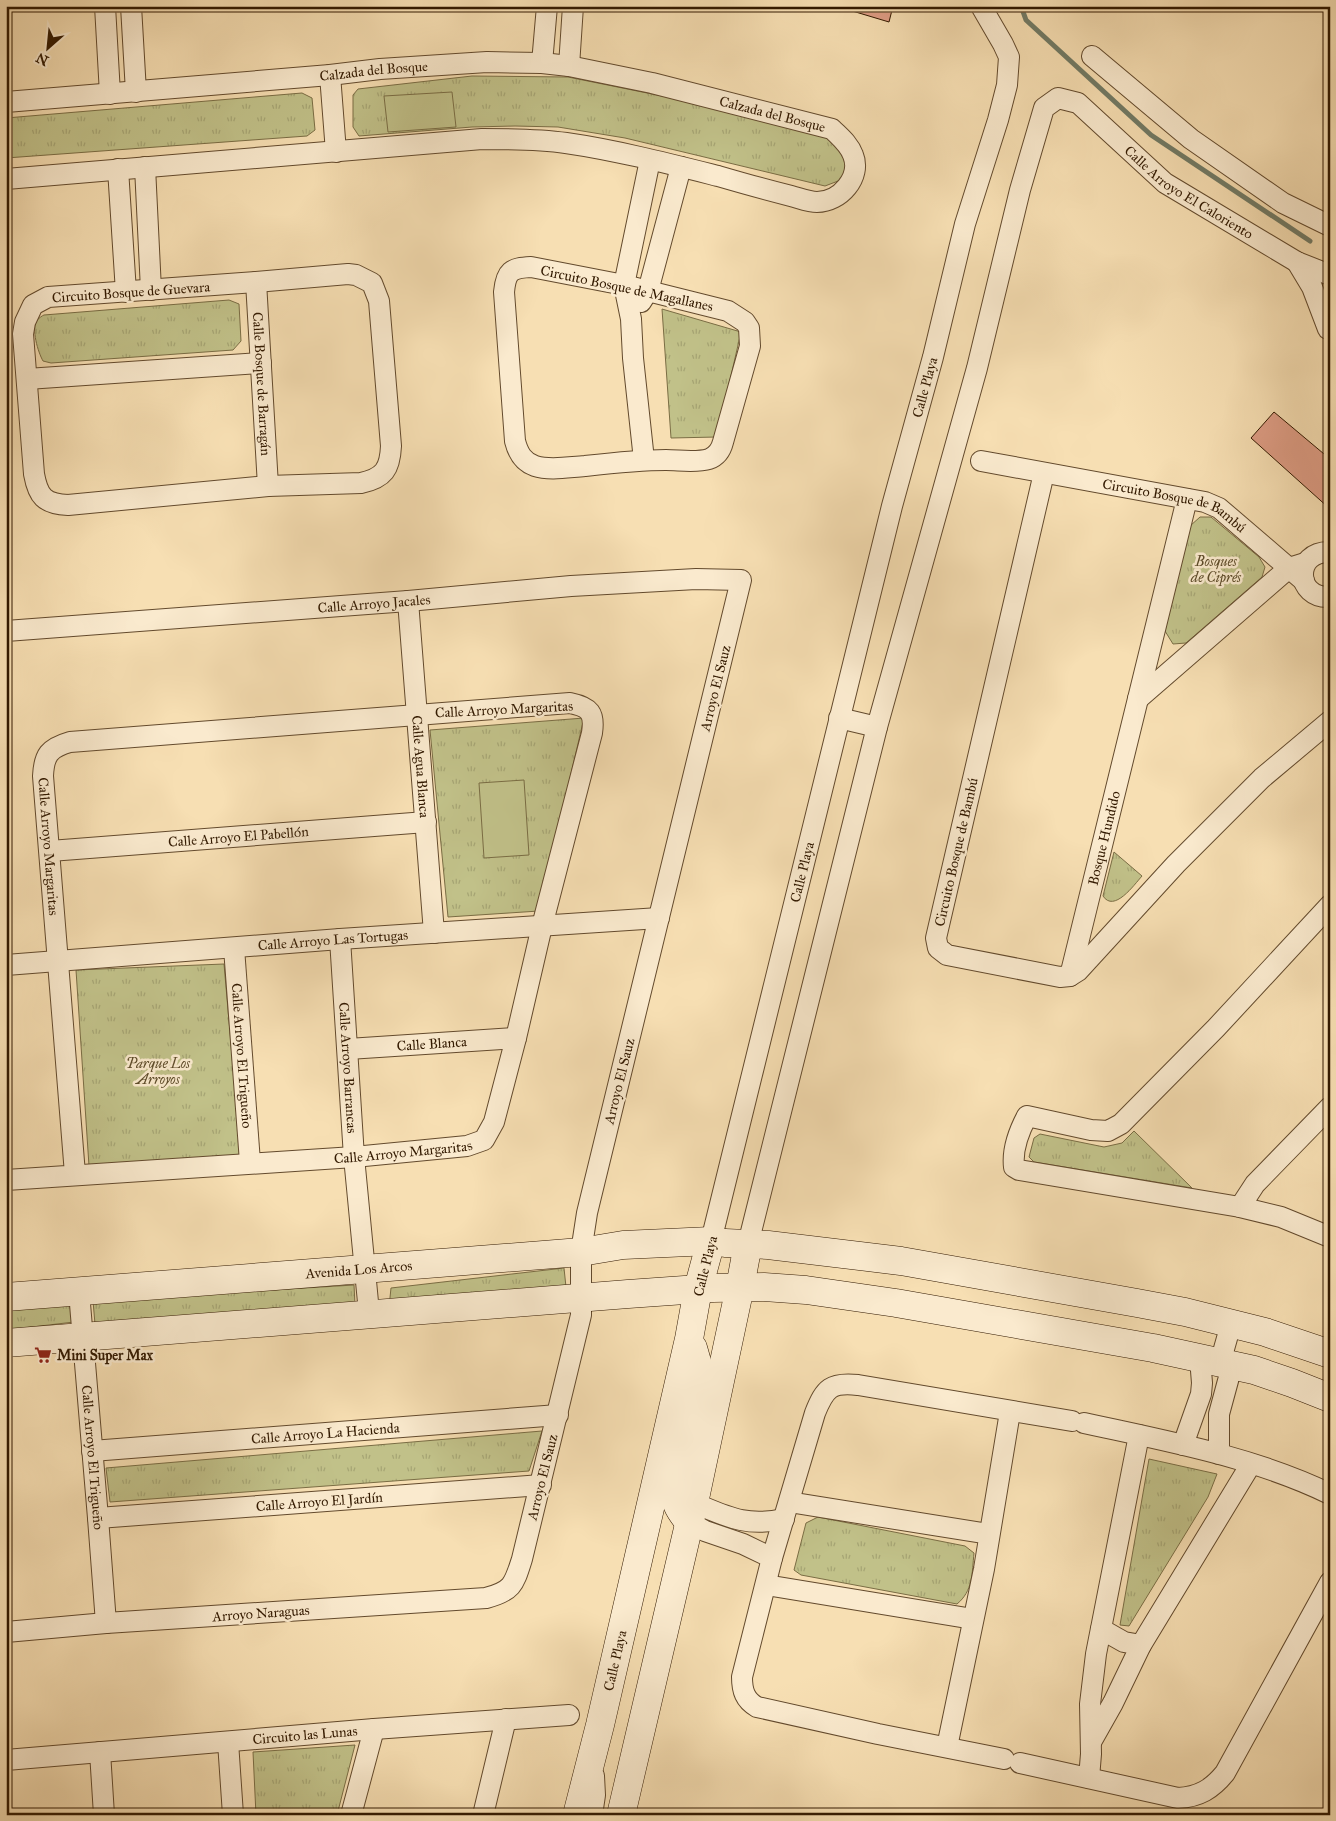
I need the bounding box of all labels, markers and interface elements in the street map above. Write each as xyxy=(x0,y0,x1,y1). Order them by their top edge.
north arrow xyxy=(22,22,72,72)
text: N xyxy=(33,49,51,69)
street label: Calzada del Bosque xyxy=(319,58,429,85)
street label: Calzada del Bosque xyxy=(718,93,827,136)
street label: Calle Arroyo El Caloriento xyxy=(1121,142,1256,243)
street label: Circuito Bosque de Magallanes xyxy=(539,262,715,316)
street label: Circuito Bosque de Guevara xyxy=(51,278,211,308)
street label: Calle Bosque de Barragán xyxy=(249,311,274,457)
street label: Calle Playa xyxy=(909,355,942,420)
street label: Circuito Bosque de Bambú xyxy=(1101,475,1250,537)
park label: Bosques de Ciprés xyxy=(1190,553,1242,587)
street label: Calle Arroyo Jacales xyxy=(317,591,431,617)
street label: Arroyo El Sauz xyxy=(696,643,735,734)
street label: Calle Arroyo Margaritas xyxy=(434,697,574,722)
street label: Calle Agua Blanca xyxy=(408,715,433,819)
street label: Circuito Bosque de Bambú xyxy=(931,775,983,928)
street label: Calle Arroyo Margaritas xyxy=(34,777,62,916)
street label: Bosque Hundido xyxy=(1085,789,1124,887)
street label: Calle Arroyo El Pabellón xyxy=(168,823,310,851)
street label: Calle Playa xyxy=(787,840,818,904)
street label: Calle Arroyo Las Tortugas xyxy=(257,927,409,954)
street label: Calle Arroyo El Trigueño xyxy=(228,983,255,1129)
street label: Calle Arroyo Barrancas xyxy=(335,1002,360,1134)
street label: Calle Blanca xyxy=(396,1033,468,1055)
street label: Arroyo El Sauz xyxy=(600,1036,639,1127)
park label: Parque Los Arroyos xyxy=(126,1055,191,1088)
street label: Calle Arroyo Margaritas xyxy=(334,1137,475,1167)
street label: Calle Playa xyxy=(690,1234,721,1298)
street label: Avenida Los Arcos xyxy=(304,1257,413,1283)
supermarket icon: Mini Super Max xyxy=(33,1345,53,1365)
place label: Mini Super Max xyxy=(57,1347,154,1365)
street label: Calle Arroyo El Trigueño xyxy=(78,1384,107,1531)
street label: Calle Arroyo La Hacienda xyxy=(251,1419,400,1448)
street label: Arroyo El Sauz xyxy=(523,1432,562,1523)
street label: Calle Arroyo El Jardín xyxy=(255,1489,384,1515)
street label: Arroyo Naraguas xyxy=(211,1602,310,1625)
street label: Calle Playa xyxy=(600,1629,631,1693)
street label: Circuito las Lunas xyxy=(252,1722,358,1748)

